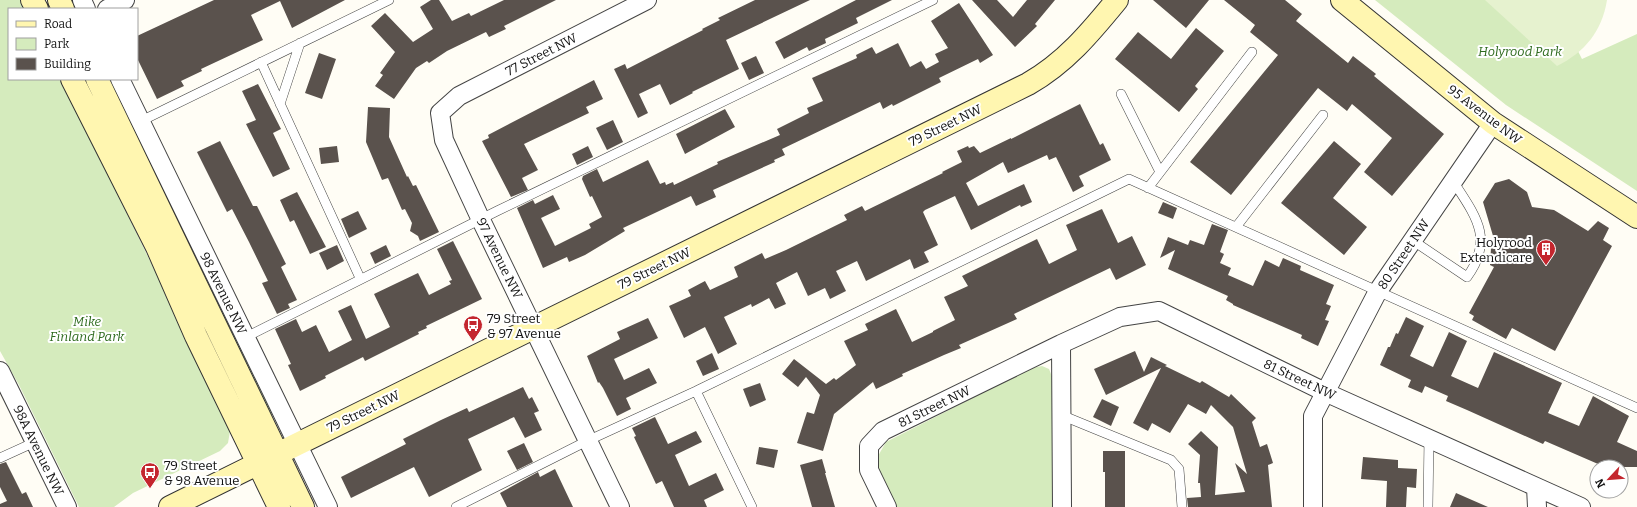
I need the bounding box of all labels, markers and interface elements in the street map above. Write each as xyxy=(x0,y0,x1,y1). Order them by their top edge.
legend xyxy=(8,8,138,80)
text: Road xyxy=(44,17,72,31)
street label: 77 Street NW xyxy=(503,30,580,79)
text: Park xyxy=(44,37,70,51)
park label: Holyrood Park xyxy=(1478,44,1563,59)
text: Building xyxy=(44,57,91,71)
street label: 95 Avenue NW xyxy=(1445,82,1525,148)
street label: 79 Street NW xyxy=(906,101,985,150)
street label: 97 Avenue NW xyxy=(473,215,526,302)
street label: 80 Street NW xyxy=(1374,216,1433,292)
place label: Holyrood Extendicare xyxy=(1460,235,1532,265)
building icon: Holyrood Extendicare xyxy=(1535,238,1557,266)
street label: 79 Street NW xyxy=(615,244,694,293)
street label: 98 Avenue NW xyxy=(197,250,250,337)
place label: 79 Street & 97 Avenue xyxy=(487,311,561,341)
park label: Mike Finland Park xyxy=(50,314,125,344)
bus stop icon: 79 Street & 97 Avenue xyxy=(462,314,484,342)
street label: 81 Street NW xyxy=(1261,356,1339,403)
street label: 81 Street NW xyxy=(896,382,973,430)
street label: 79 Street NW xyxy=(324,387,403,436)
street label: 98A Avenue NW xyxy=(10,403,67,498)
place label: 79 Street & 98 Avenue xyxy=(164,458,239,488)
north arrow xyxy=(1589,459,1629,499)
bus stop icon: 79 Street & 98 Avenue xyxy=(139,461,161,489)
text: N xyxy=(1593,476,1608,490)

